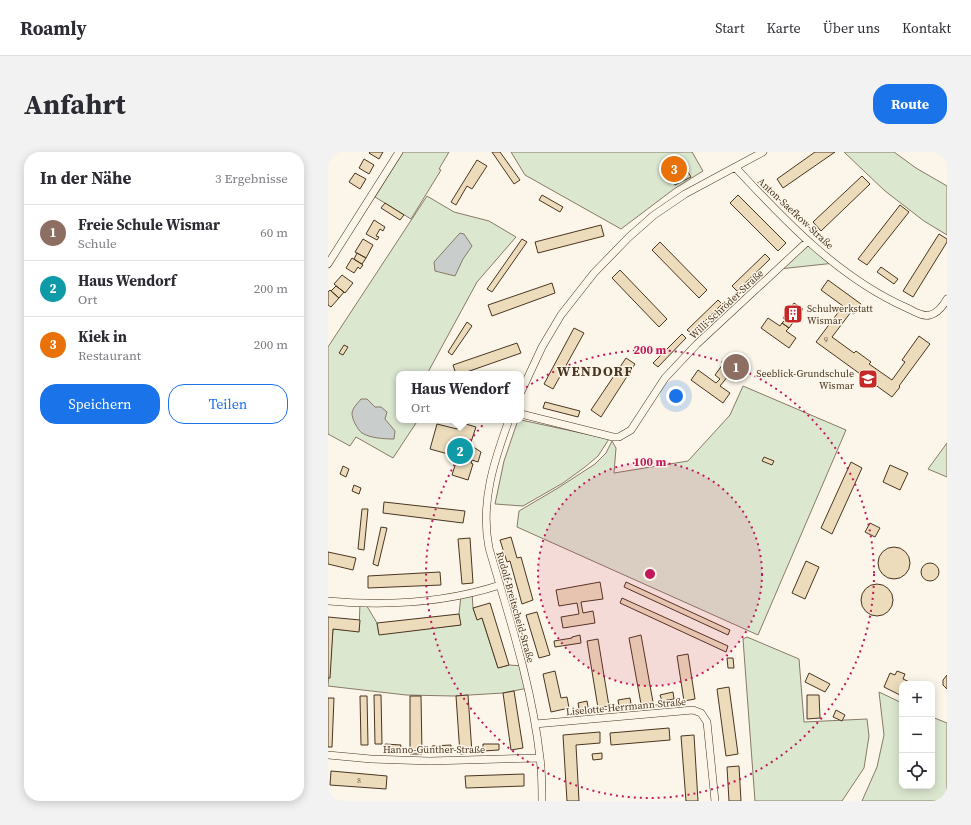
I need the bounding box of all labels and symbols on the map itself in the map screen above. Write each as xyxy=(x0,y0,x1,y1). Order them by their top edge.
pin: 3 xyxy=(661,154,687,184)
street label: Anton-Saefkow-Straße xyxy=(755,175,836,252)
street label: Willi-Schröder-Straße xyxy=(687,267,766,342)
place label: Schulwerkstatt Wismar xyxy=(807,302,874,327)
building icon: Schulwerkstatt Wismar xyxy=(782,303,804,325)
house number: 9 xyxy=(824,334,828,345)
text: 200 m xyxy=(634,342,667,358)
pin: 1 xyxy=(723,352,749,382)
district label: WENDORF xyxy=(557,361,633,381)
place label: Seeblick-Grundschule Wismar xyxy=(756,367,855,392)
school or university icon: Seeblick-Grundschule Wismar xyxy=(857,368,879,390)
your location xyxy=(666,386,686,406)
pin: 2 xyxy=(447,436,473,466)
text: 100 m xyxy=(634,454,667,470)
street label: Rudolf-Breitscheid-Straße xyxy=(493,550,538,664)
centre of rings xyxy=(643,567,657,581)
street label: Liselotte-Herrmann-Straße xyxy=(565,695,687,718)
street label: Hanno-Günther-Straße xyxy=(383,743,485,756)
house number: 8 xyxy=(357,775,361,786)

